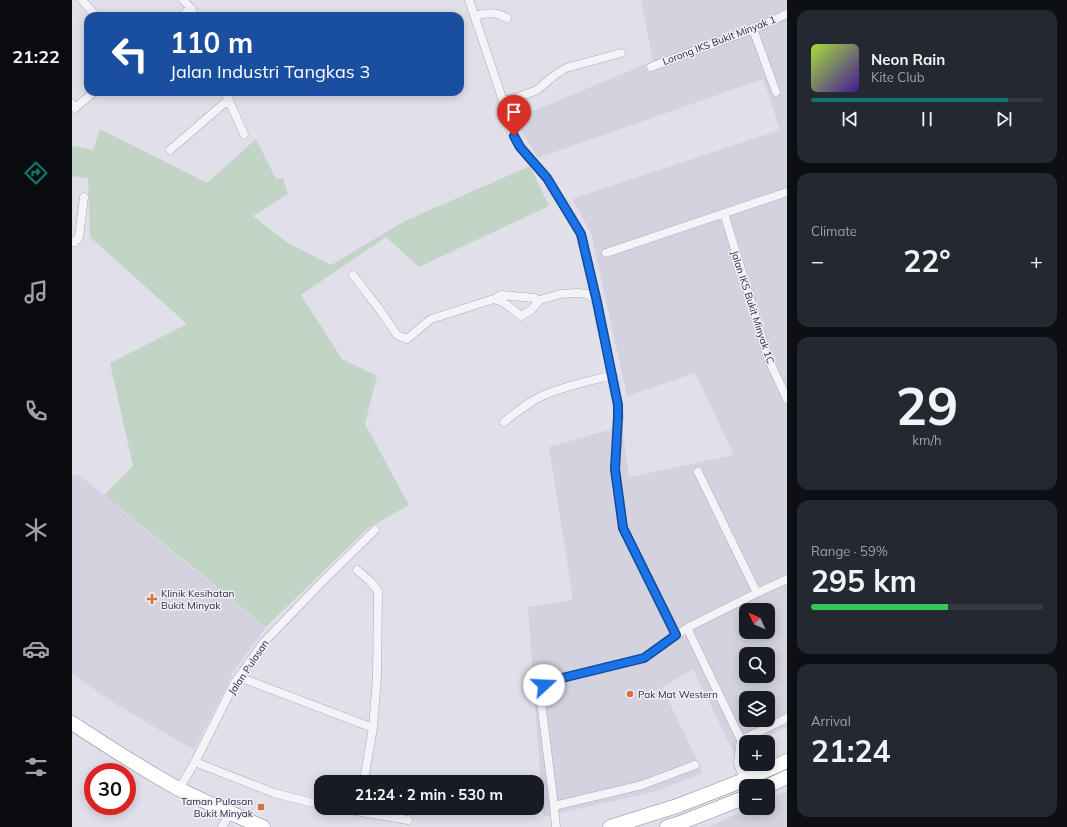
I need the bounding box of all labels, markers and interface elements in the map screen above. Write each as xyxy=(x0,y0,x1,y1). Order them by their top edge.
street label: Lorong IKS Bukit Minyak 1 xyxy=(661,13,778,68)
text: 110 m xyxy=(170,25,253,60)
icon: left xyxy=(104,28,156,80)
text: 21:22 xyxy=(12,45,60,68)
text: Neon Rain xyxy=(871,50,945,69)
text: Jalan Industri Tangkas 3 xyxy=(170,60,370,83)
text: Kite Club xyxy=(871,69,925,85)
pin xyxy=(497,95,531,136)
icon: arrive xyxy=(503,101,525,123)
icon: previous xyxy=(839,108,861,130)
icon: pause xyxy=(916,108,938,130)
icon: next xyxy=(993,108,1015,130)
icon: directions xyxy=(22,159,50,187)
text: Climate xyxy=(811,223,857,239)
text: 22° xyxy=(903,242,951,280)
text: − xyxy=(811,247,824,275)
text: + xyxy=(1030,247,1043,275)
street label: Jalan IKS Bukit Minyak 1C xyxy=(728,249,777,366)
icon: music xyxy=(22,278,50,306)
text: 29 xyxy=(896,373,958,438)
icon: phone xyxy=(22,397,50,425)
text: km/h xyxy=(912,432,942,448)
icon: climate xyxy=(22,516,50,544)
text: Range · 59% xyxy=(811,543,888,559)
text: 295 km xyxy=(811,562,917,600)
place label: Klinik Kesihatan Bukit Minyak xyxy=(161,587,234,612)
marker: Klinik Kesihatan Bukit Minyak xyxy=(146,593,158,605)
north arrow xyxy=(739,603,775,639)
map controls xyxy=(739,603,775,815)
icon: car xyxy=(22,635,50,663)
street label: Jalan Pulasan xyxy=(225,637,272,697)
button: search xyxy=(739,647,775,683)
position arrow xyxy=(523,664,565,706)
place label: Pak Mat Western xyxy=(638,688,718,701)
marker: Pak Mat Western xyxy=(625,689,635,699)
button: layers xyxy=(739,691,775,727)
text: Arrival xyxy=(811,713,851,729)
text: 21:24 xyxy=(811,732,890,770)
button: + xyxy=(739,735,775,771)
icon: filters xyxy=(22,753,50,781)
speed limit sign: 30 xyxy=(84,763,136,815)
button: − xyxy=(739,779,775,815)
text: 21:24 · 2 min · 530 m xyxy=(355,785,503,804)
place label: Taman Pulasan Bukit Minyak xyxy=(181,795,254,820)
marker: Taman Pulasan Bukit Minyak xyxy=(256,802,266,812)

